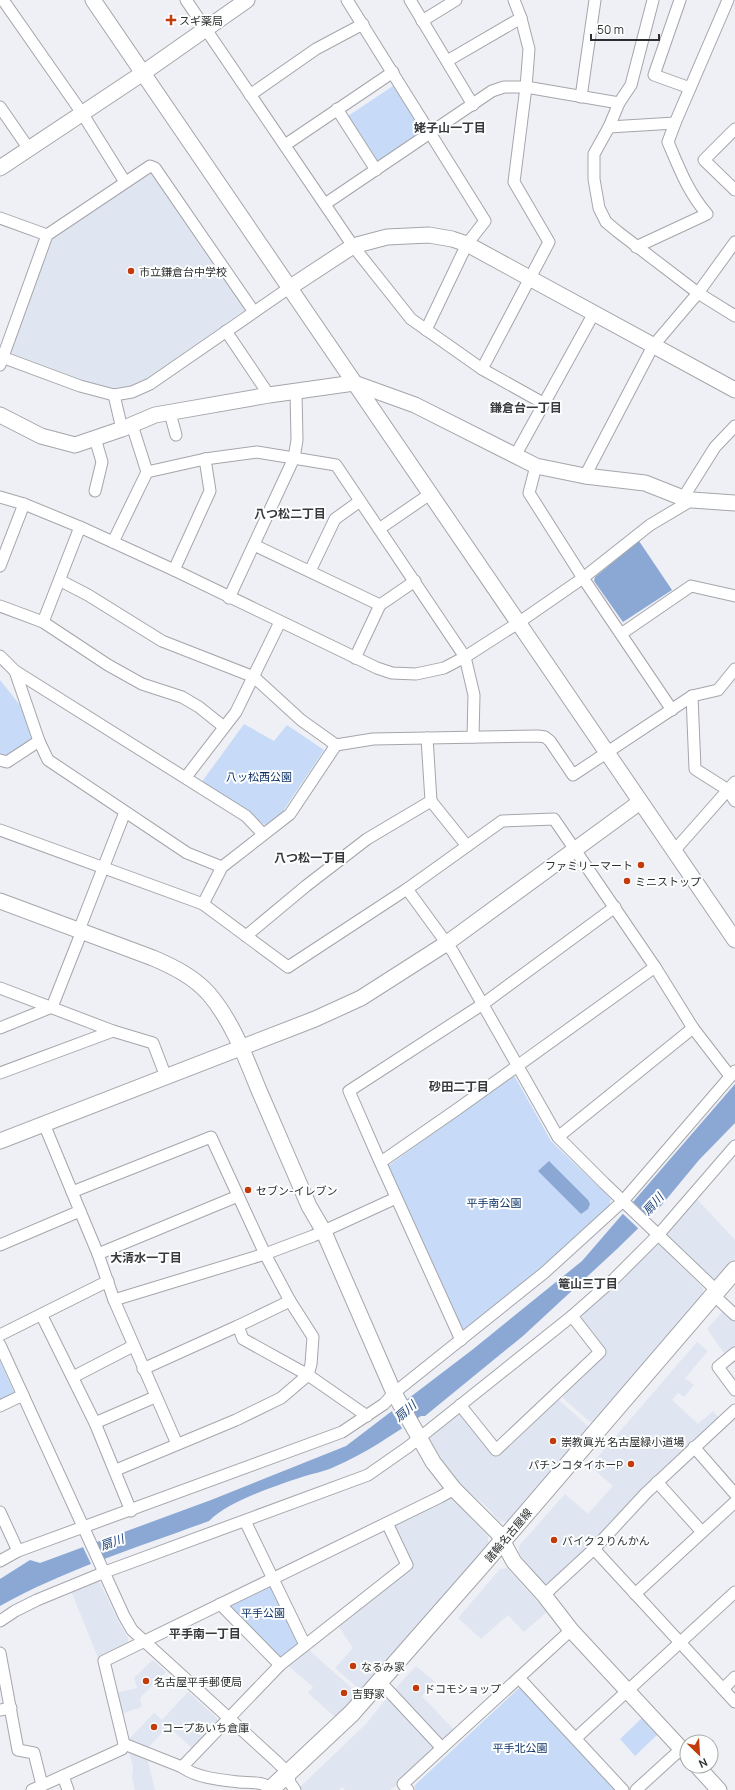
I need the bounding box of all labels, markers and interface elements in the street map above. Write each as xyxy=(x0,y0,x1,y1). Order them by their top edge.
place label: スギ薬局 xyxy=(179,13,223,28)
marker: スギ薬局 xyxy=(166,15,176,25)
scale bar xyxy=(591,16,659,42)
text: 50 m xyxy=(597,21,624,38)
district label: 姥子山一丁目 xyxy=(414,119,486,136)
place label: 市立鎌倉台中学校 xyxy=(139,264,227,279)
marker: 市立鎌倉台中学校 xyxy=(126,266,136,276)
district label: 鎌倉台一丁目 xyxy=(490,399,562,416)
district label: 八つ松二丁目 xyxy=(254,505,326,522)
park label: 八ッ松西公園 xyxy=(226,769,292,784)
district label: 八つ松一丁目 xyxy=(274,849,346,866)
place label: ファミリーマート xyxy=(545,858,633,873)
marker: ファミリーマート xyxy=(636,860,646,870)
place label: ミニストップ xyxy=(635,874,701,889)
marker: ミニストップ xyxy=(622,876,632,886)
district label: 砂田二丁目 xyxy=(428,1078,489,1095)
place label: セブン-イレブン xyxy=(256,1183,338,1198)
marker: セブン-イレブン xyxy=(243,1185,253,1195)
water label: 扇川 xyxy=(639,1188,669,1219)
park label: 平手南公園 xyxy=(467,1195,522,1210)
district label: 大清水一丁目 xyxy=(110,1249,182,1266)
district label: 篭山三丁目 xyxy=(558,1275,618,1292)
water label: 扇川 xyxy=(390,1395,421,1425)
place label: 崇教眞光 名古屋緑小道場 xyxy=(561,1434,684,1449)
marker: 崇教眞光 名古屋緑小道場 xyxy=(548,1436,558,1446)
place label: パチンコタイホーP xyxy=(528,1457,623,1472)
marker: パチンコタイホーP xyxy=(626,1459,636,1469)
street label: 諸輪名古屋線 xyxy=(481,1505,535,1565)
water label: 扇川 xyxy=(98,1529,128,1554)
place label: バイク２りんかん xyxy=(562,1533,650,1548)
marker: バイク２りんかん xyxy=(549,1535,559,1545)
park label: 平手公園 xyxy=(241,1605,285,1620)
district label: 平手南一丁目 xyxy=(169,1625,241,1642)
place label: なるみ家 xyxy=(361,1659,405,1674)
marker: なるみ家 xyxy=(348,1661,358,1671)
place label: 名古屋平手郵便局 xyxy=(154,1674,242,1689)
marker: 名古屋平手郵便局 xyxy=(141,1676,151,1686)
place label: ドコモショップ xyxy=(424,1681,501,1696)
marker: ドコモショップ xyxy=(411,1683,421,1693)
place label: 吉野家 xyxy=(352,1686,385,1701)
marker: 吉野家 xyxy=(339,1688,349,1698)
place label: コープあいち倉庫 xyxy=(162,1720,249,1735)
marker: コープあいち倉庫 xyxy=(149,1722,159,1732)
north arrow xyxy=(679,1734,719,1774)
park label: 平手北公園 xyxy=(493,1740,548,1755)
text: N xyxy=(697,1755,710,1772)

